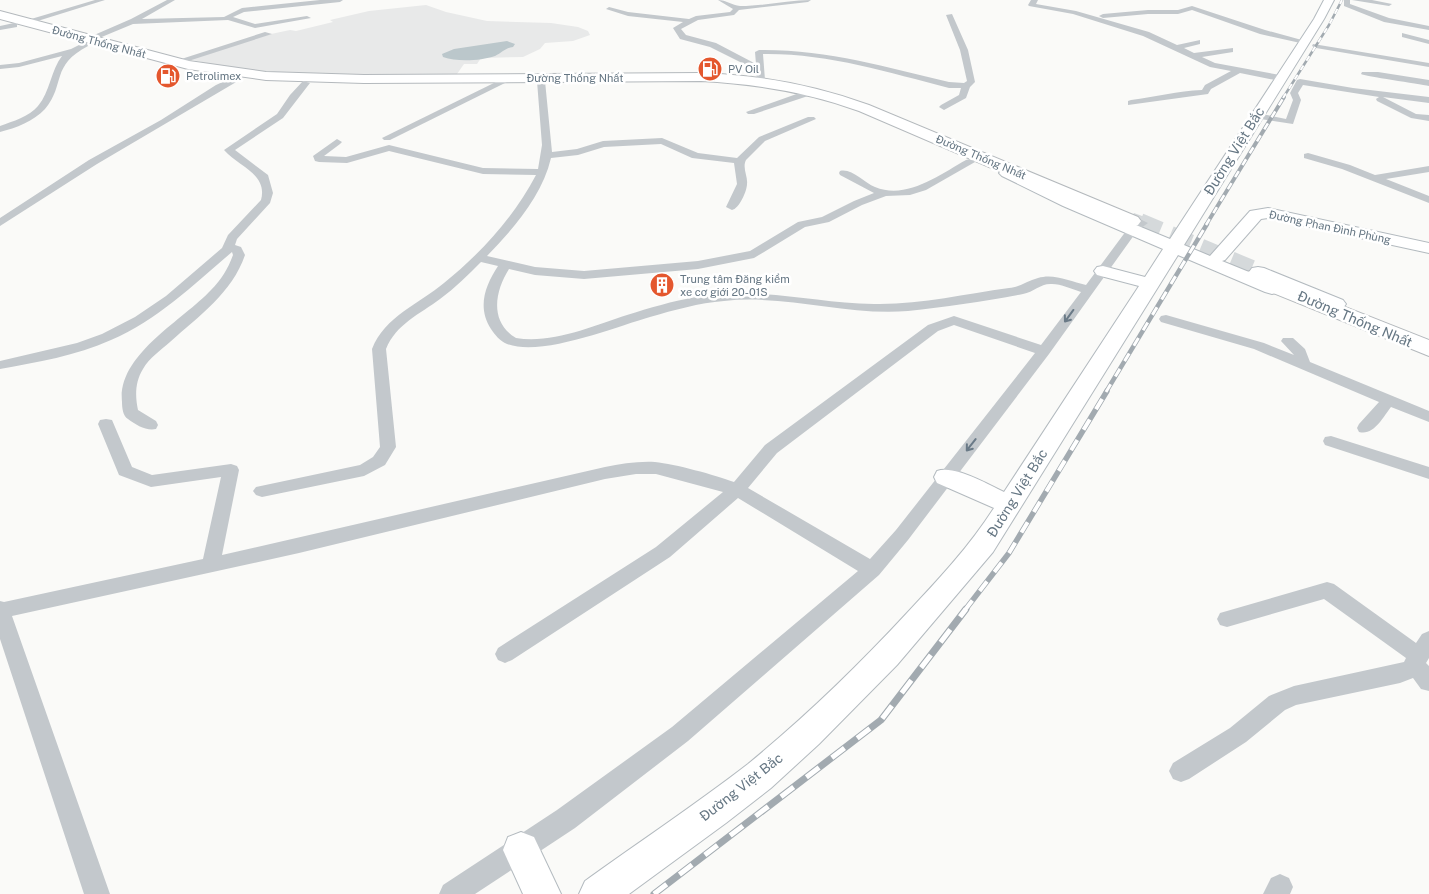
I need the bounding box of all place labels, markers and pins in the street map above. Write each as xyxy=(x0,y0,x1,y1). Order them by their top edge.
fuel station icon: PV Oil xyxy=(697,56,723,82)
fuel station icon: Petrolimex xyxy=(155,63,181,89)
place label: PV Oil xyxy=(728,63,759,75)
place label: Petrolimex xyxy=(186,70,241,82)
building icon: Trung tâm Đăng kiểm xe cơ giới 20-01S xyxy=(649,272,675,298)
place label: Trung tâm Đăng kiểm xe cơ giới 20-01S xyxy=(680,273,790,298)

